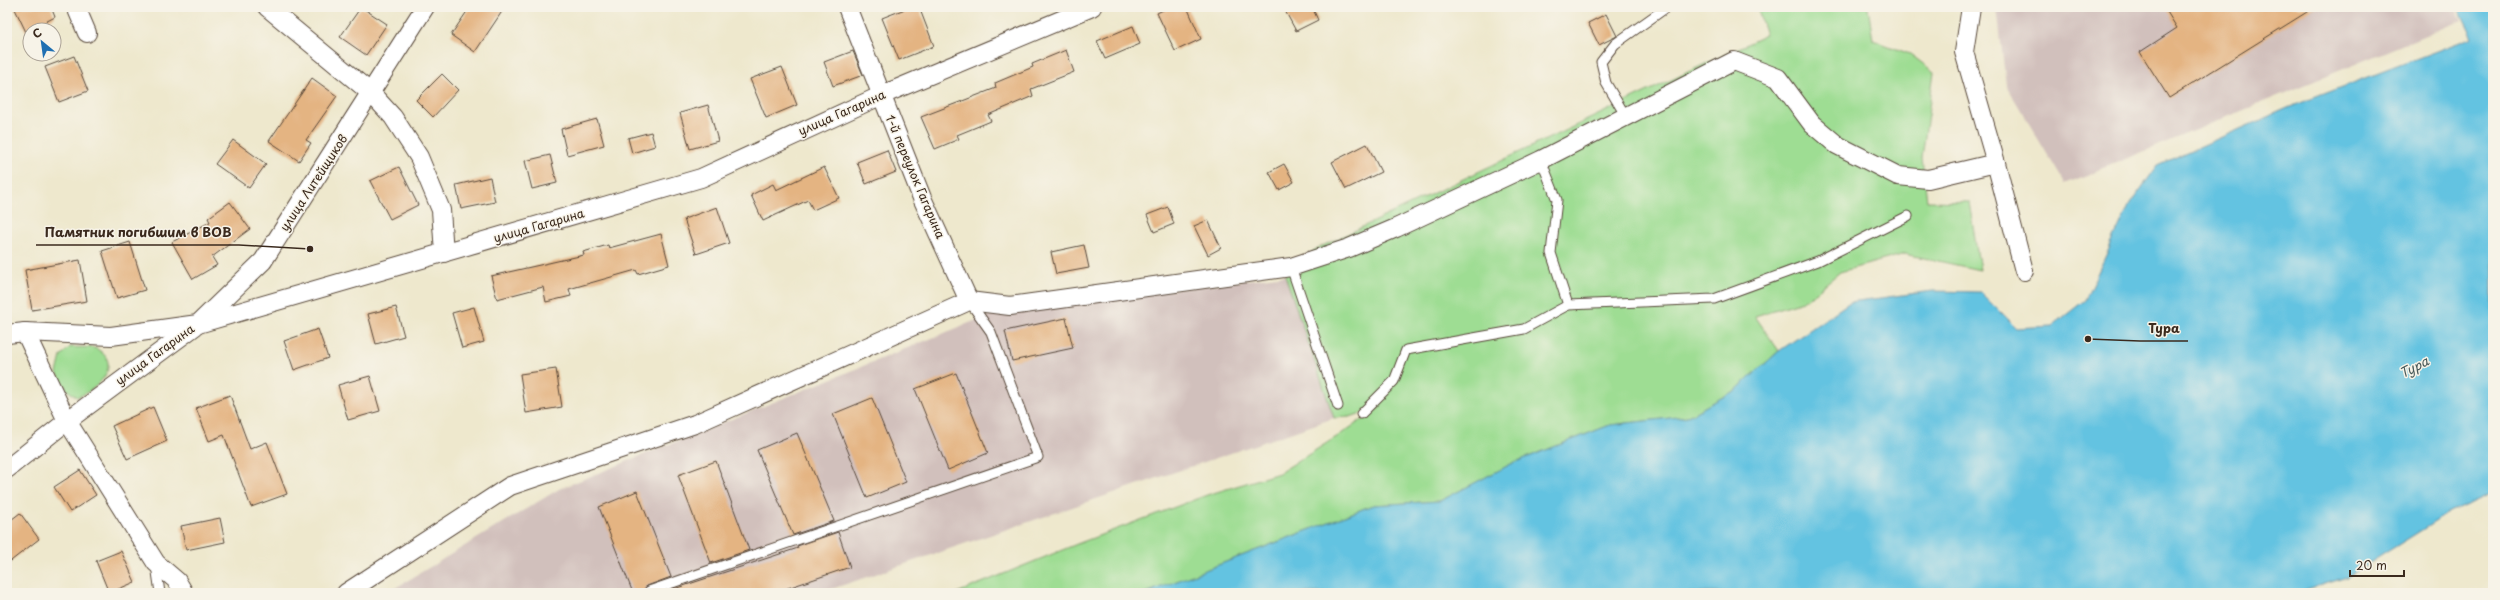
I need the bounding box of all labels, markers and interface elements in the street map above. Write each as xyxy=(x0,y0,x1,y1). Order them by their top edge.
north arrow xyxy=(22,22,62,62)
text: С xyxy=(29,23,45,42)
street label: улица Гагарина xyxy=(795,85,888,139)
street label: 1-й переулок Гагарина xyxy=(882,112,950,242)
street label: улица Литейщиков xyxy=(275,130,351,234)
street label: улица Гагарина xyxy=(491,203,587,247)
callout: Памятник погибшим в ВОВ xyxy=(36,220,239,245)
text: Памятник погибшим в ВОВ xyxy=(45,222,232,241)
callout: Тура xyxy=(2140,316,2188,341)
text: Тура xyxy=(2148,318,2180,337)
street label: улица Гагарина xyxy=(111,319,198,389)
water label: Тура xyxy=(2396,351,2433,382)
scale bar xyxy=(2350,552,2404,578)
text: 20 m xyxy=(2356,556,2387,574)

